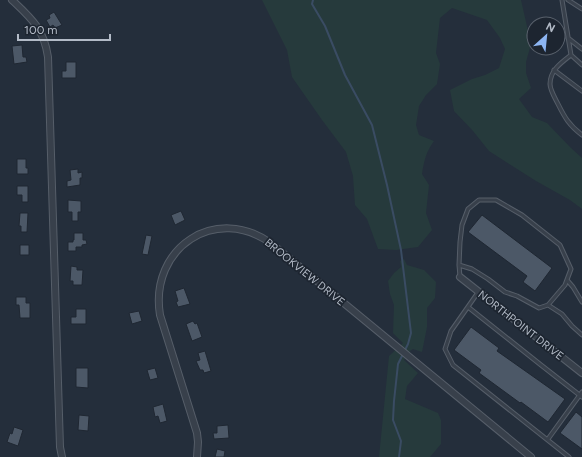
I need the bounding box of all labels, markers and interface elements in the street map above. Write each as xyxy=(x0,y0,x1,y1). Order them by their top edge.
scale bar xyxy=(18,16,110,42)
north arrow xyxy=(526,16,566,56)
text: N xyxy=(544,20,557,35)
text: 100 m xyxy=(24,23,58,37)
street label: BROOKVIEW DRIVE xyxy=(262,236,347,309)
street label: NORTHPOINT DRIVE xyxy=(475,288,566,363)

